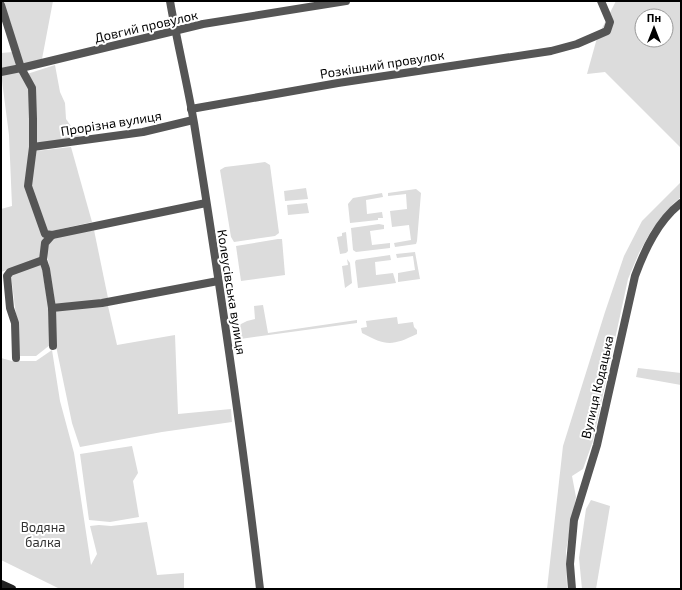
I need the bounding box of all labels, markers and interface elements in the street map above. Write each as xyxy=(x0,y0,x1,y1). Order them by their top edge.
street label: Довгий провулок xyxy=(93,6,199,46)
north arrow xyxy=(634,8,674,48)
text: Пн xyxy=(647,11,661,24)
street label: Розкішний провулок xyxy=(319,46,445,82)
street label: Прорізна вулиця xyxy=(59,107,163,139)
street label: Колеусівська вулиця xyxy=(214,228,250,356)
street label: Вулиця Кодацька xyxy=(577,334,617,440)
park label: Водяна балка xyxy=(21,519,65,550)

